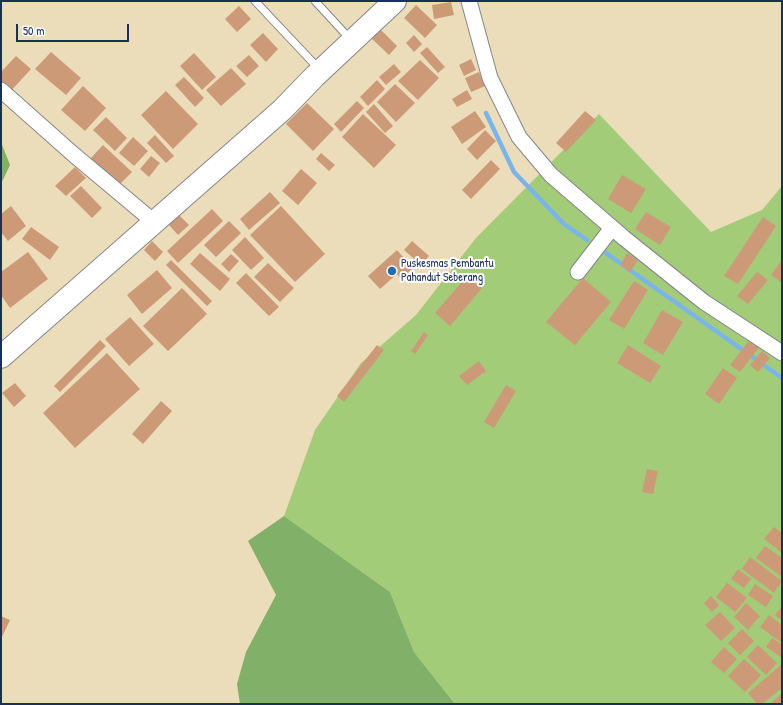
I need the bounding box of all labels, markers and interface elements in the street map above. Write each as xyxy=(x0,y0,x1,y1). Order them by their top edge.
scale bar xyxy=(18,16,131,42)
text: 50 m xyxy=(23,22,44,39)
place label: Puskesmas Pembantu Pahandut Seberang xyxy=(401,257,494,285)
marker: Puskesmas Pembantu Pahandut Seberang xyxy=(386,265,398,277)

